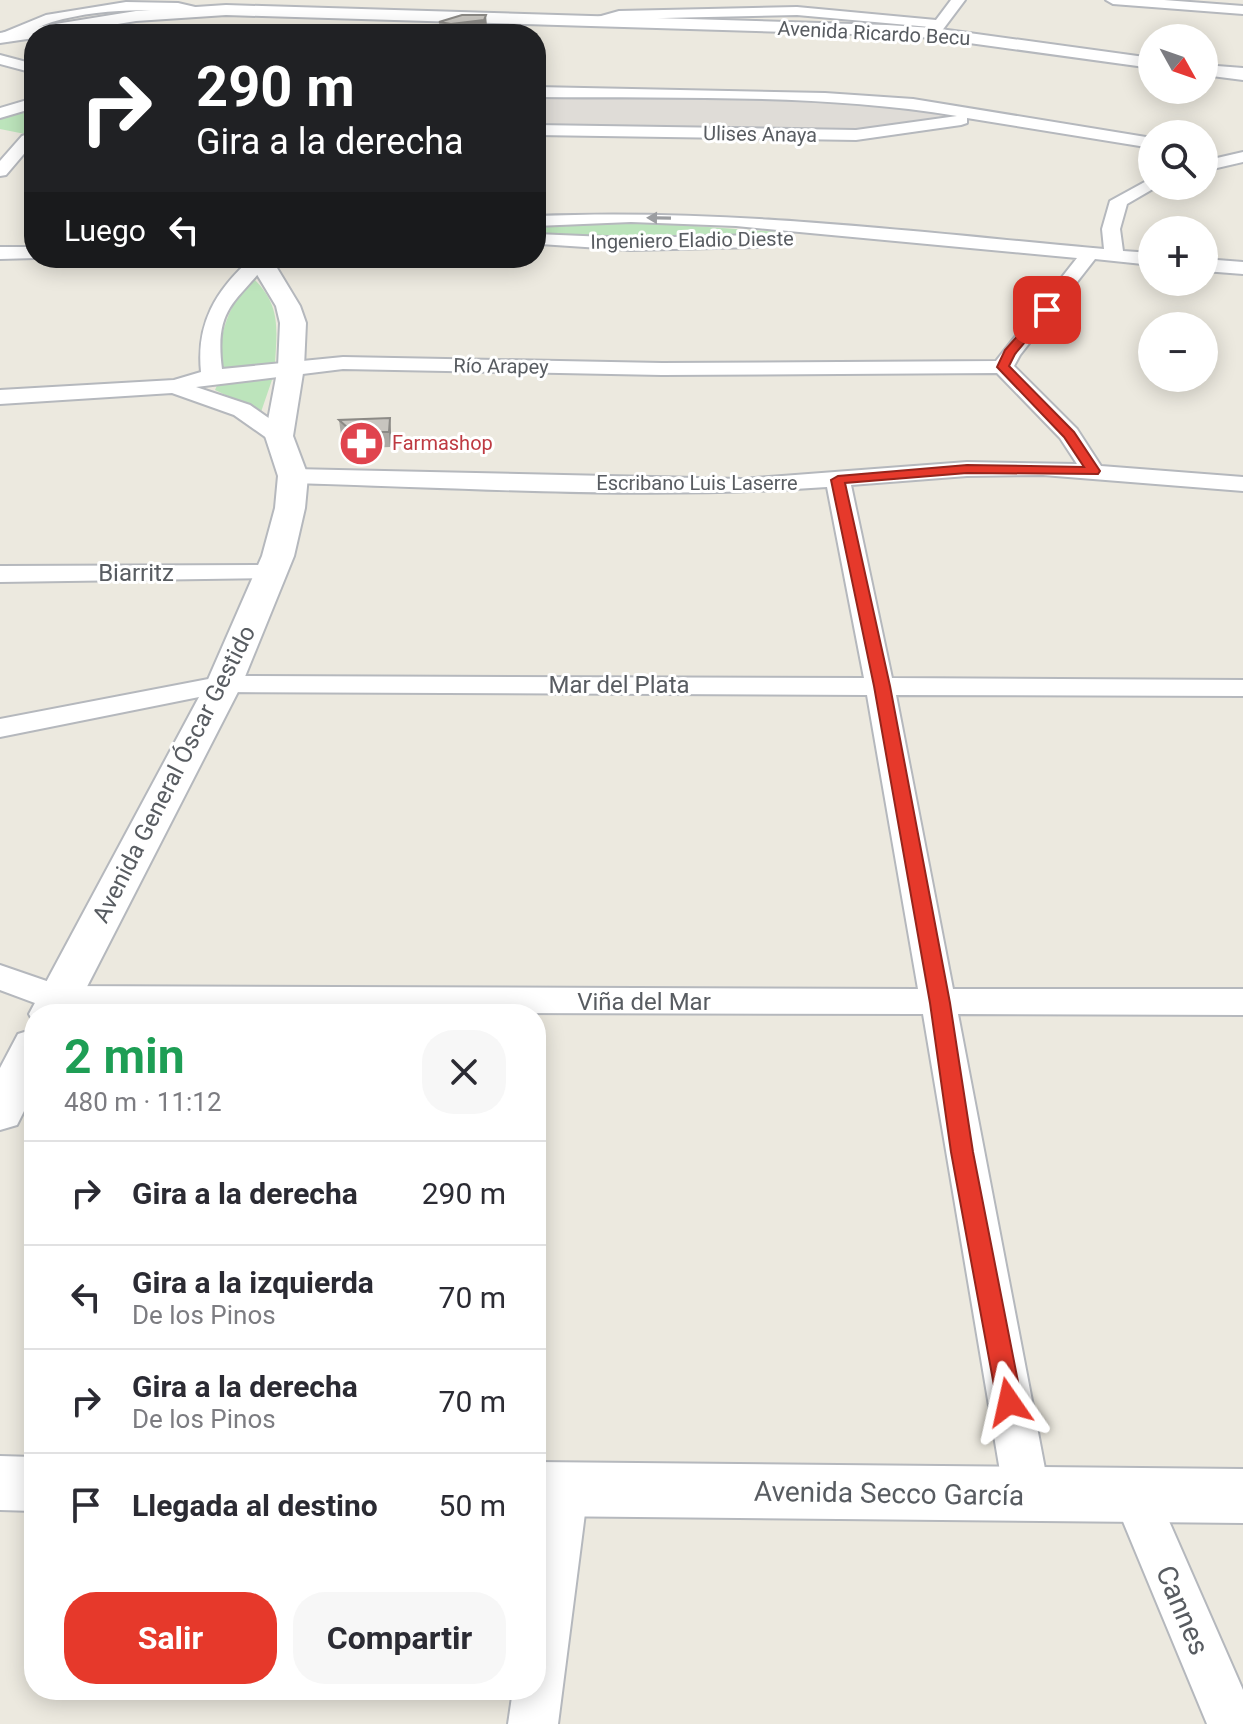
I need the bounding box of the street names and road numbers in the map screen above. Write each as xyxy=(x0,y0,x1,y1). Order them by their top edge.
street label: Avenida Ricardo Becu xyxy=(777,16,971,50)
street label: Ulises Anaya xyxy=(703,121,817,147)
street label: Ingeniero Eladio Dieste xyxy=(590,226,794,254)
street label: Río Arapey xyxy=(453,353,549,379)
street label: Escribano Luis Laserre xyxy=(596,471,798,495)
street label: Biarritz xyxy=(98,559,174,587)
street label: Avenida General Óscar Gestido xyxy=(87,621,261,927)
street label: Mar del Plata xyxy=(548,671,690,699)
street label: Viña del Mar xyxy=(577,988,711,1016)
street label: Avenida Secco García xyxy=(754,1475,1024,1512)
street label: Cannes xyxy=(1149,1561,1216,1660)

